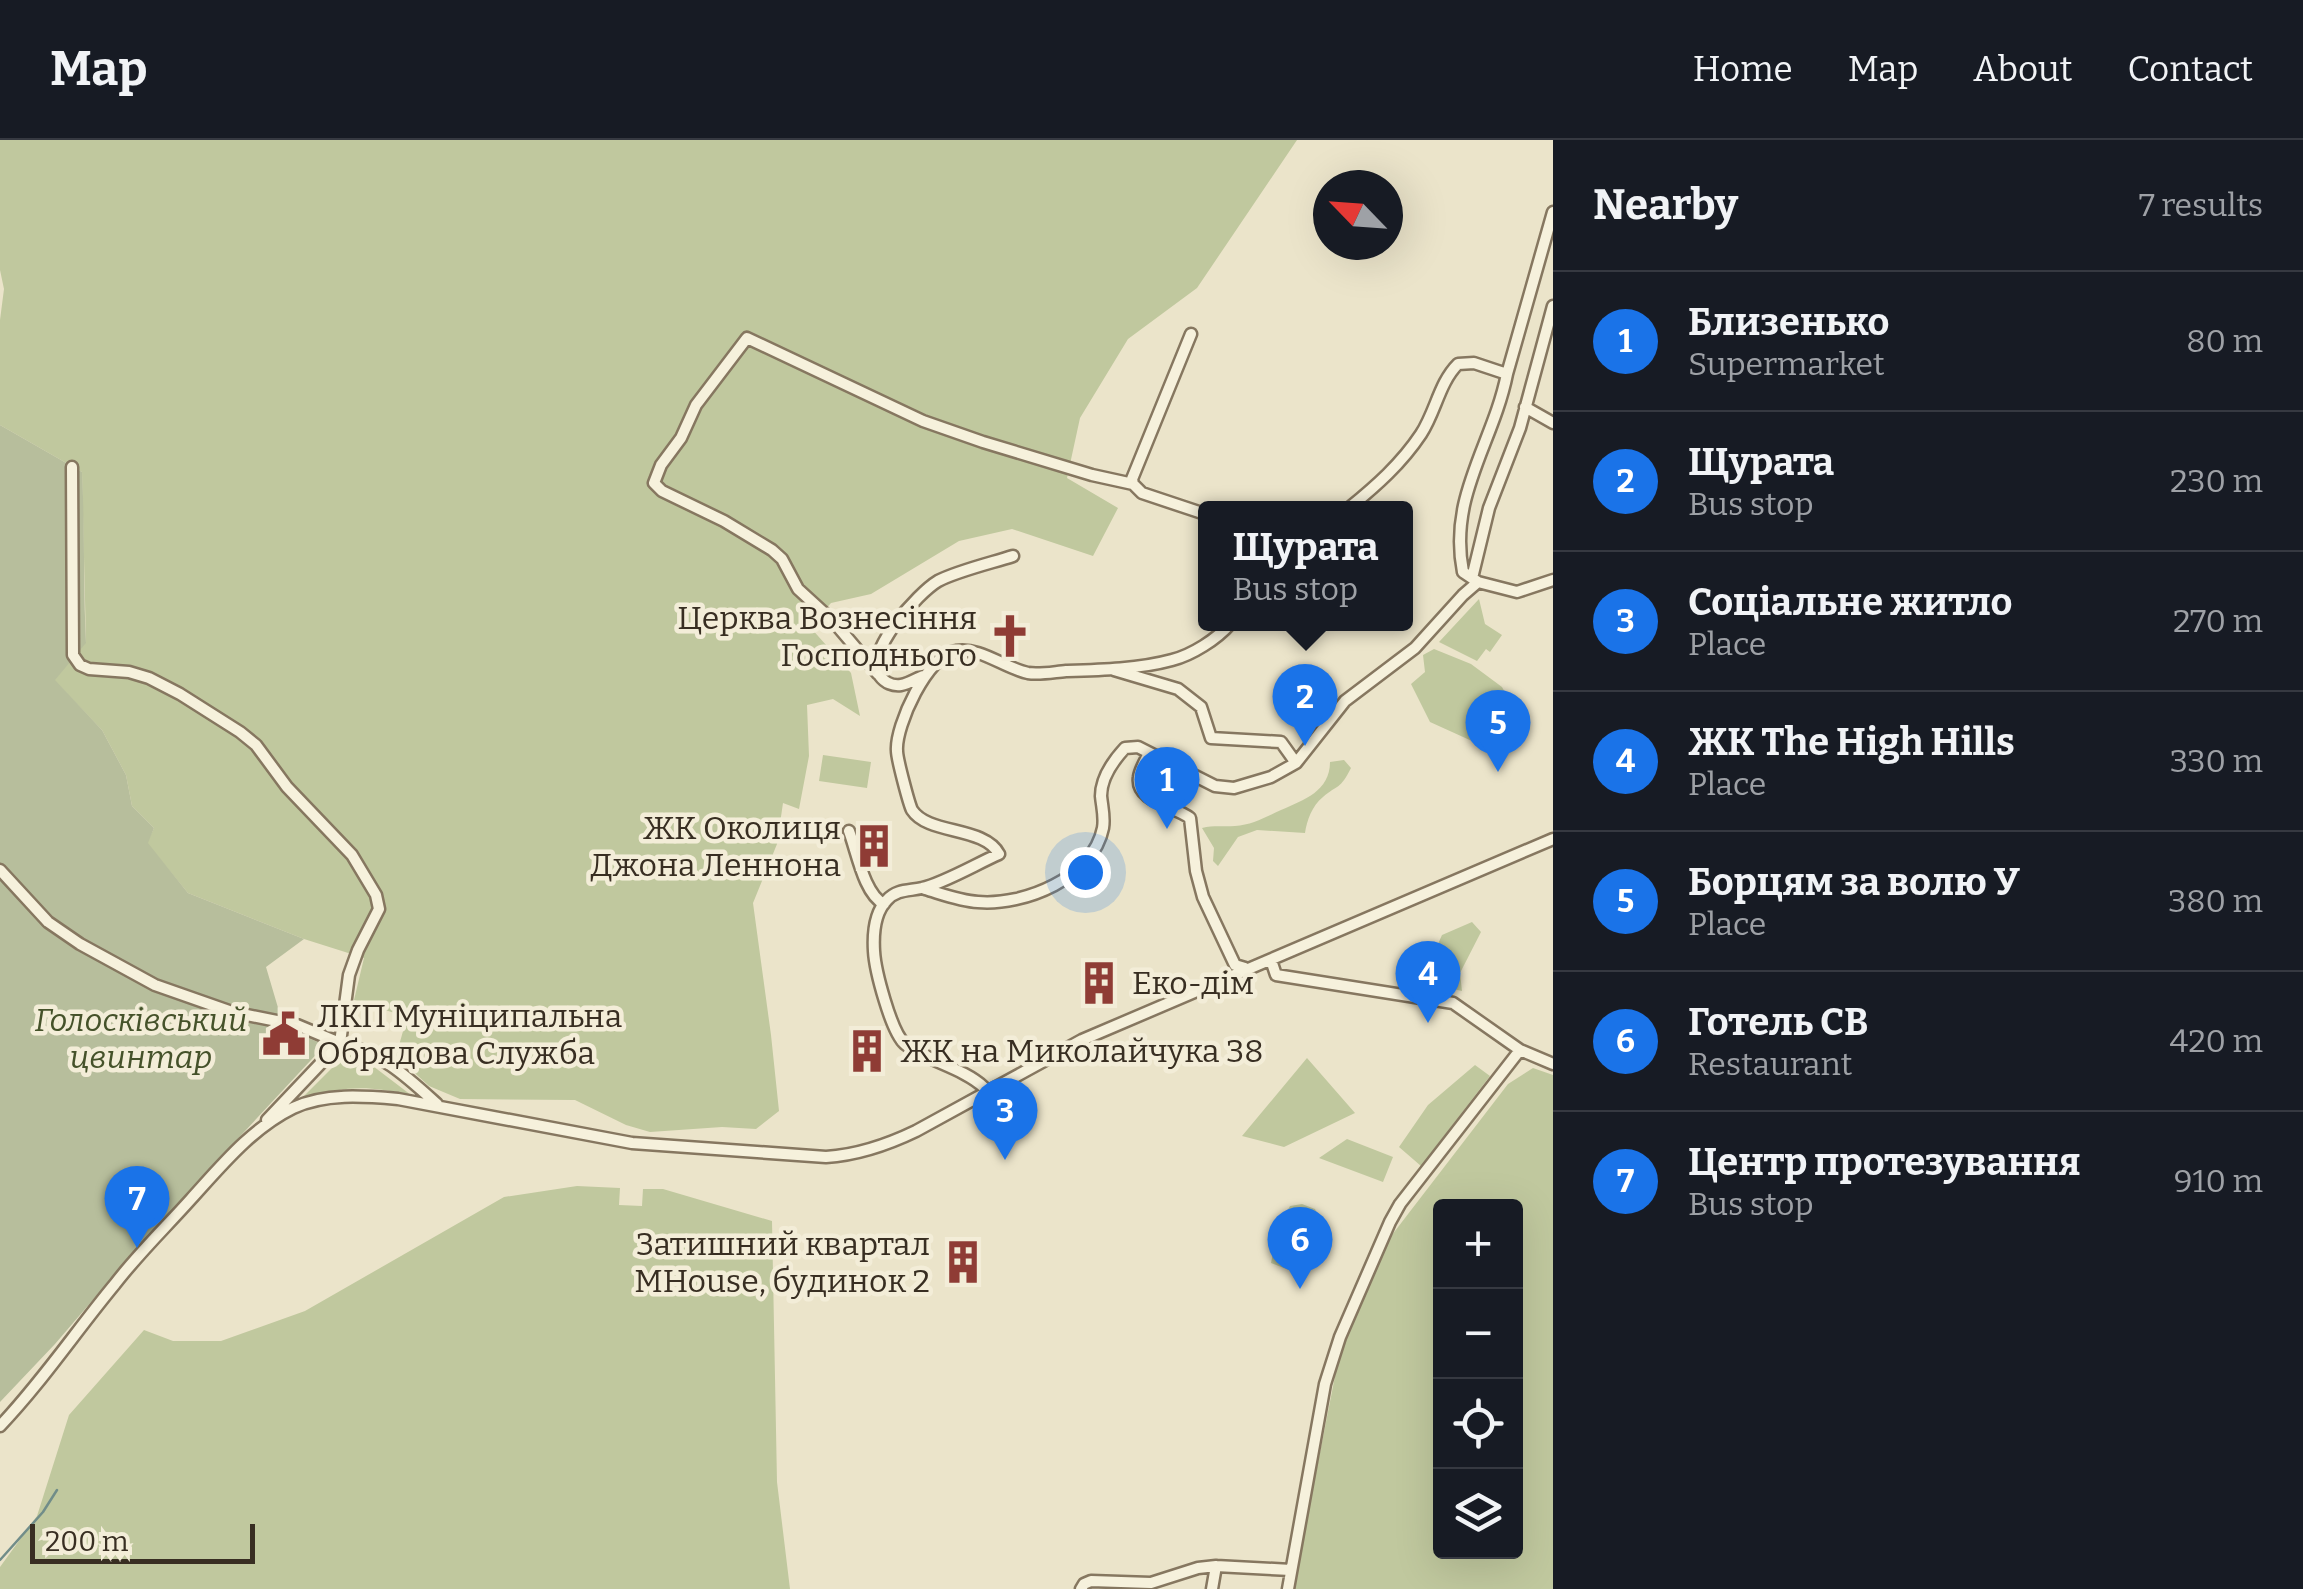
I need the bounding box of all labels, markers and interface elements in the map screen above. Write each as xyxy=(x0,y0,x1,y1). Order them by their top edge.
text: Map xyxy=(50,40,147,98)
text: Home xyxy=(1693,48,1793,90)
text: Map xyxy=(1848,48,1918,90)
text: About xyxy=(1973,48,2072,90)
text: Contact xyxy=(2127,48,2253,90)
north arrow xyxy=(1313,170,1403,260)
text: Nearby xyxy=(1593,180,1738,230)
text: 7 results xyxy=(2139,186,2263,224)
text: Близенько xyxy=(1688,299,1890,345)
text: 1 xyxy=(1619,322,1632,360)
text: 80 m xyxy=(2186,322,2263,360)
text: Supermarket xyxy=(1688,345,1885,383)
text: Щурата xyxy=(1688,439,1834,485)
text: 2 xyxy=(1616,462,1635,500)
text: 230 m xyxy=(2170,462,2263,500)
text: Bus stop xyxy=(1688,485,1814,523)
popup xyxy=(1198,501,1413,631)
text: Щурата xyxy=(1232,524,1379,570)
text: Bus stop xyxy=(1232,570,1358,608)
text: Соціальне житло xyxy=(1688,579,2013,625)
place label: Церква Вознесіння Господнього xyxy=(677,599,977,674)
text: 3 xyxy=(1616,602,1635,640)
text: 270 m xyxy=(2173,602,2263,640)
church icon: Церква Вознесіння Господнього xyxy=(986,612,1034,660)
text: Place xyxy=(1688,625,1766,663)
pin: 2 xyxy=(1272,664,1338,746)
pin: 5 xyxy=(1466,690,1530,772)
text: ЖК The High Hills xyxy=(1688,719,2015,765)
text: 4 xyxy=(1616,742,1635,780)
text: 330 m xyxy=(2170,742,2263,780)
pin: 1 xyxy=(1134,746,1200,829)
text: Place xyxy=(1688,765,1766,803)
place label: ЖК Околиця Джона Леннона xyxy=(590,809,841,884)
building icon: ЖК Околиця Джона Леннона xyxy=(850,822,898,870)
your location xyxy=(1060,847,1111,898)
text: Борцям за волю У xyxy=(1688,859,2020,905)
text: 5 xyxy=(1617,882,1634,920)
text: 380 m xyxy=(2168,882,2263,920)
text: Place xyxy=(1688,905,1766,943)
pin: 4 xyxy=(1396,940,1460,1023)
building icon: Еко-дім xyxy=(1075,959,1123,1007)
place label: Еко-дім xyxy=(1132,964,1254,1002)
place label: ЛКП Муніципальна Обрядова Служба xyxy=(317,997,622,1072)
text: Готель СВ xyxy=(1688,999,1869,1045)
park label: Голосківський цвинтар xyxy=(35,1001,247,1076)
public building icon: ЛКП Муніципальна Обрядова Служба xyxy=(260,1010,308,1058)
text: 6 xyxy=(1616,1022,1635,1060)
text: 420 m xyxy=(2169,1022,2263,1060)
building icon: ЖК на Миколайчука 38 xyxy=(843,1027,891,1075)
place label: ЖК на Миколайчука 38 xyxy=(900,1032,1263,1070)
text: Restaurant xyxy=(1688,1045,1852,1083)
pin: 3 xyxy=(972,1078,1038,1160)
text: Центр протезування xyxy=(1688,1139,2081,1185)
text: 7 xyxy=(1617,1162,1634,1200)
text: 910 m xyxy=(2174,1162,2263,1200)
pin: 7 xyxy=(104,1166,170,1248)
text: Bus stop xyxy=(1688,1185,1814,1223)
map controls xyxy=(1433,1199,1523,1559)
button: + xyxy=(1433,1199,1523,1289)
pin: 6 xyxy=(1268,1206,1332,1289)
place label: Затишний квартал MHouse, будинок 2 xyxy=(634,1225,930,1300)
building icon: Затишний квартал MHouse, будинок 2 xyxy=(939,1238,987,1286)
button: − xyxy=(1433,1289,1523,1379)
button: locate xyxy=(1433,1379,1523,1469)
button: layers xyxy=(1433,1469,1523,1559)
scale bar xyxy=(30,1519,255,1564)
text: 200 m xyxy=(45,1525,128,1558)

